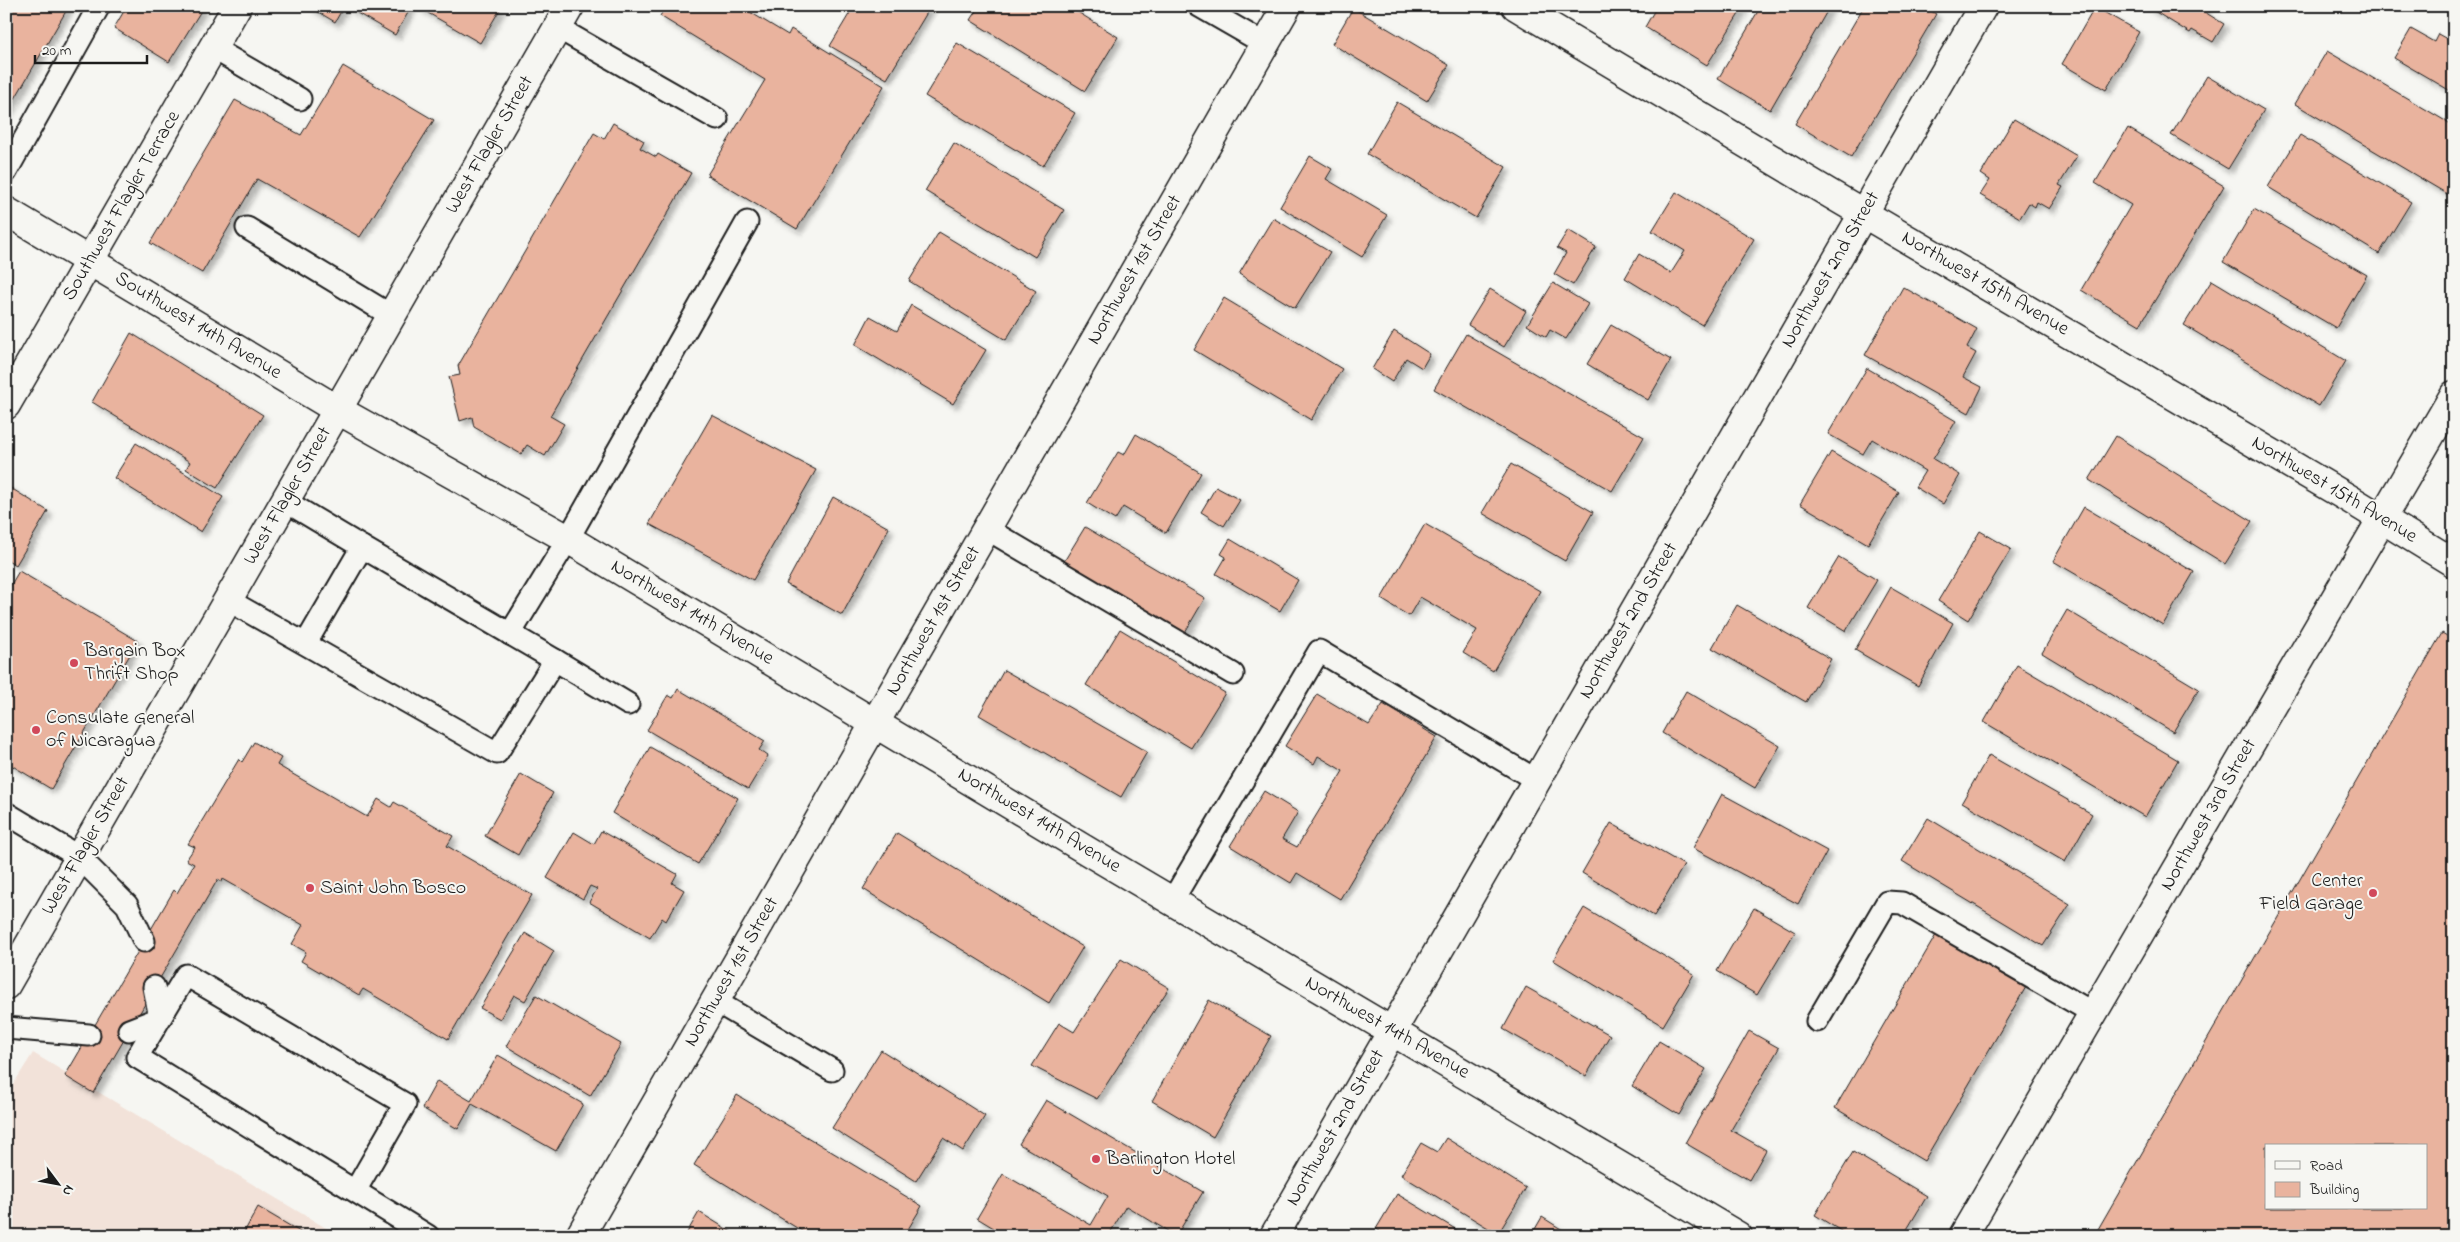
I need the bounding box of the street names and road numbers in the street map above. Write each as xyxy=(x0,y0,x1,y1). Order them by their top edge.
street label: West Flagler Street xyxy=(439,70,542,220)
street label: Southwest Flagler Terrace xyxy=(56,106,189,307)
street label: Northwest 2nd Street xyxy=(1774,186,1888,354)
street label: Northwest 1st Street xyxy=(1080,189,1190,350)
street label: Northwest 15th Avenue xyxy=(1896,224,2074,344)
street label: Southwest 14th Avenue xyxy=(109,265,287,387)
street label: West Flagler Street xyxy=(237,421,340,571)
street label: Northwest 15th Avenue xyxy=(2245,429,2423,551)
street label: Northwest 2nd Street xyxy=(1572,537,1686,705)
street label: Northwest 1st Street xyxy=(879,540,989,701)
street label: Northwest 14th Avenue xyxy=(605,553,779,673)
street label: Northwest 3rd Street xyxy=(2154,733,2265,896)
street label: Northwest 14th Avenue xyxy=(952,761,1126,881)
street label: West Flagler Street xyxy=(35,771,138,921)
street label: Northwest 1st Street xyxy=(677,891,787,1052)
street label: Northwest 14th Avenue xyxy=(1299,969,1475,1087)
street label: Northwest 2nd Street xyxy=(1279,1044,1393,1212)

